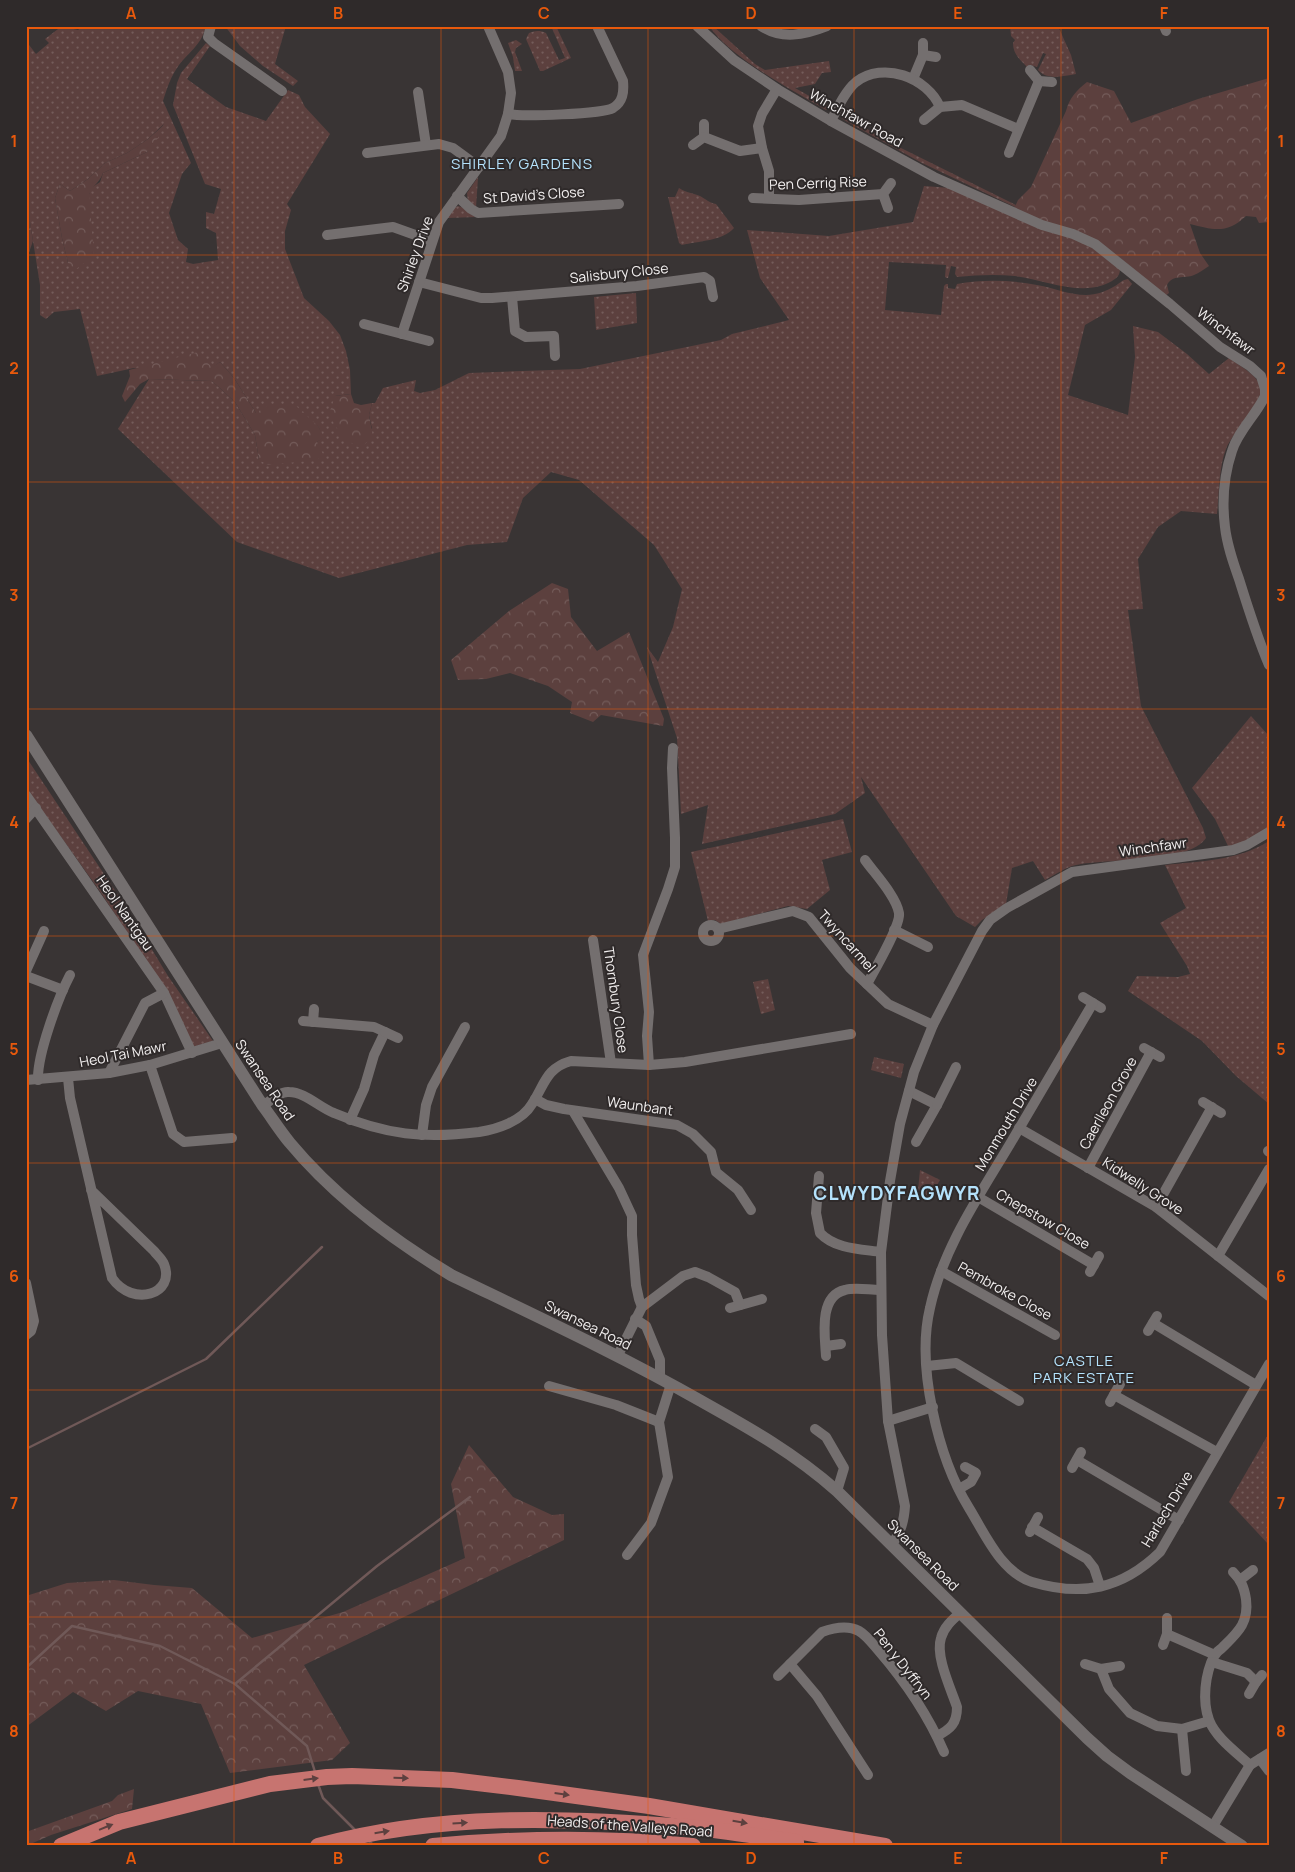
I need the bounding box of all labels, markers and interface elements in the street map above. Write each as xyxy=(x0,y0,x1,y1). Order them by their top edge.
text: A xyxy=(126,2,137,24)
text: B xyxy=(333,2,343,24)
text: C xyxy=(538,2,550,24)
text: D xyxy=(745,2,757,24)
text: E xyxy=(953,2,963,24)
text: F xyxy=(1160,2,1169,24)
street label: Winchfawr Road xyxy=(806,84,907,151)
text: 1 xyxy=(10,130,18,152)
text: 1 xyxy=(1277,130,1285,152)
district label: SHIRLEY GARDENS xyxy=(451,153,593,174)
street label: Pen Cerrig Rise xyxy=(769,171,867,194)
street label: St David's Close xyxy=(483,181,585,208)
street label: Shirley Drive xyxy=(392,213,437,294)
street label: Salisbury Close xyxy=(569,258,669,287)
street label: Winchfawr xyxy=(1193,302,1259,359)
text: 2 xyxy=(9,357,19,379)
text: 2 xyxy=(1276,357,1286,379)
text: 3 xyxy=(9,584,19,606)
text: 3 xyxy=(1276,584,1286,606)
text: 4 xyxy=(9,811,19,833)
text: 4 xyxy=(1276,811,1286,833)
street label: Winchfawr xyxy=(1118,832,1188,861)
street label: Heol Nantgau xyxy=(92,871,158,954)
street label: Twyncarmel xyxy=(814,905,880,976)
street label: Thornbury Close xyxy=(600,946,633,1054)
street label: Swansea Road xyxy=(231,1035,300,1124)
street label: Heol Tai Mawr xyxy=(78,1036,168,1071)
text: 5 xyxy=(9,1038,19,1060)
text: 5 xyxy=(1276,1038,1286,1060)
street label: Caerlleon Grove xyxy=(1074,1053,1141,1152)
street label: Monmouth Drive xyxy=(970,1073,1041,1174)
street label: Waunbant xyxy=(606,1091,675,1120)
street label: Kidwelly Grove xyxy=(1099,1152,1187,1219)
district label: CLWYDYFAGWYR xyxy=(813,1180,981,1206)
street label: Chepstow Close xyxy=(993,1184,1094,1253)
street label: Pembroke Close xyxy=(955,1257,1056,1324)
text: 6 xyxy=(9,1265,19,1287)
text: 6 xyxy=(1276,1265,1286,1287)
street label: Swansea Road xyxy=(542,1295,635,1354)
district label: CASTLE PARK ESTATE xyxy=(1033,1350,1135,1388)
street label: Harlech Drive xyxy=(1136,1467,1197,1550)
text: 7 xyxy=(10,1492,18,1514)
text: 7 xyxy=(1277,1492,1285,1514)
street label: Swansea Road xyxy=(883,1515,963,1595)
street label: Pen y Dyffryn xyxy=(870,1624,937,1703)
text: 8 xyxy=(9,1720,19,1742)
text: 8 xyxy=(1276,1720,1286,1742)
one-way arrow xyxy=(393,1774,409,1782)
one-way arrow xyxy=(303,1775,319,1783)
one-way arrow xyxy=(555,1790,571,1798)
street label: Heads of the Valleys Road xyxy=(547,1810,713,1841)
one-way arrow xyxy=(733,1818,749,1826)
one-way arrow xyxy=(452,1819,468,1827)
one-way arrow xyxy=(99,1823,114,1831)
one-way arrow xyxy=(375,1828,391,1836)
text: A xyxy=(126,1847,137,1869)
text: B xyxy=(333,1847,343,1869)
text: C xyxy=(538,1847,550,1869)
text: D xyxy=(745,1847,757,1869)
text: E xyxy=(953,1847,963,1869)
text: F xyxy=(1160,1847,1169,1869)

